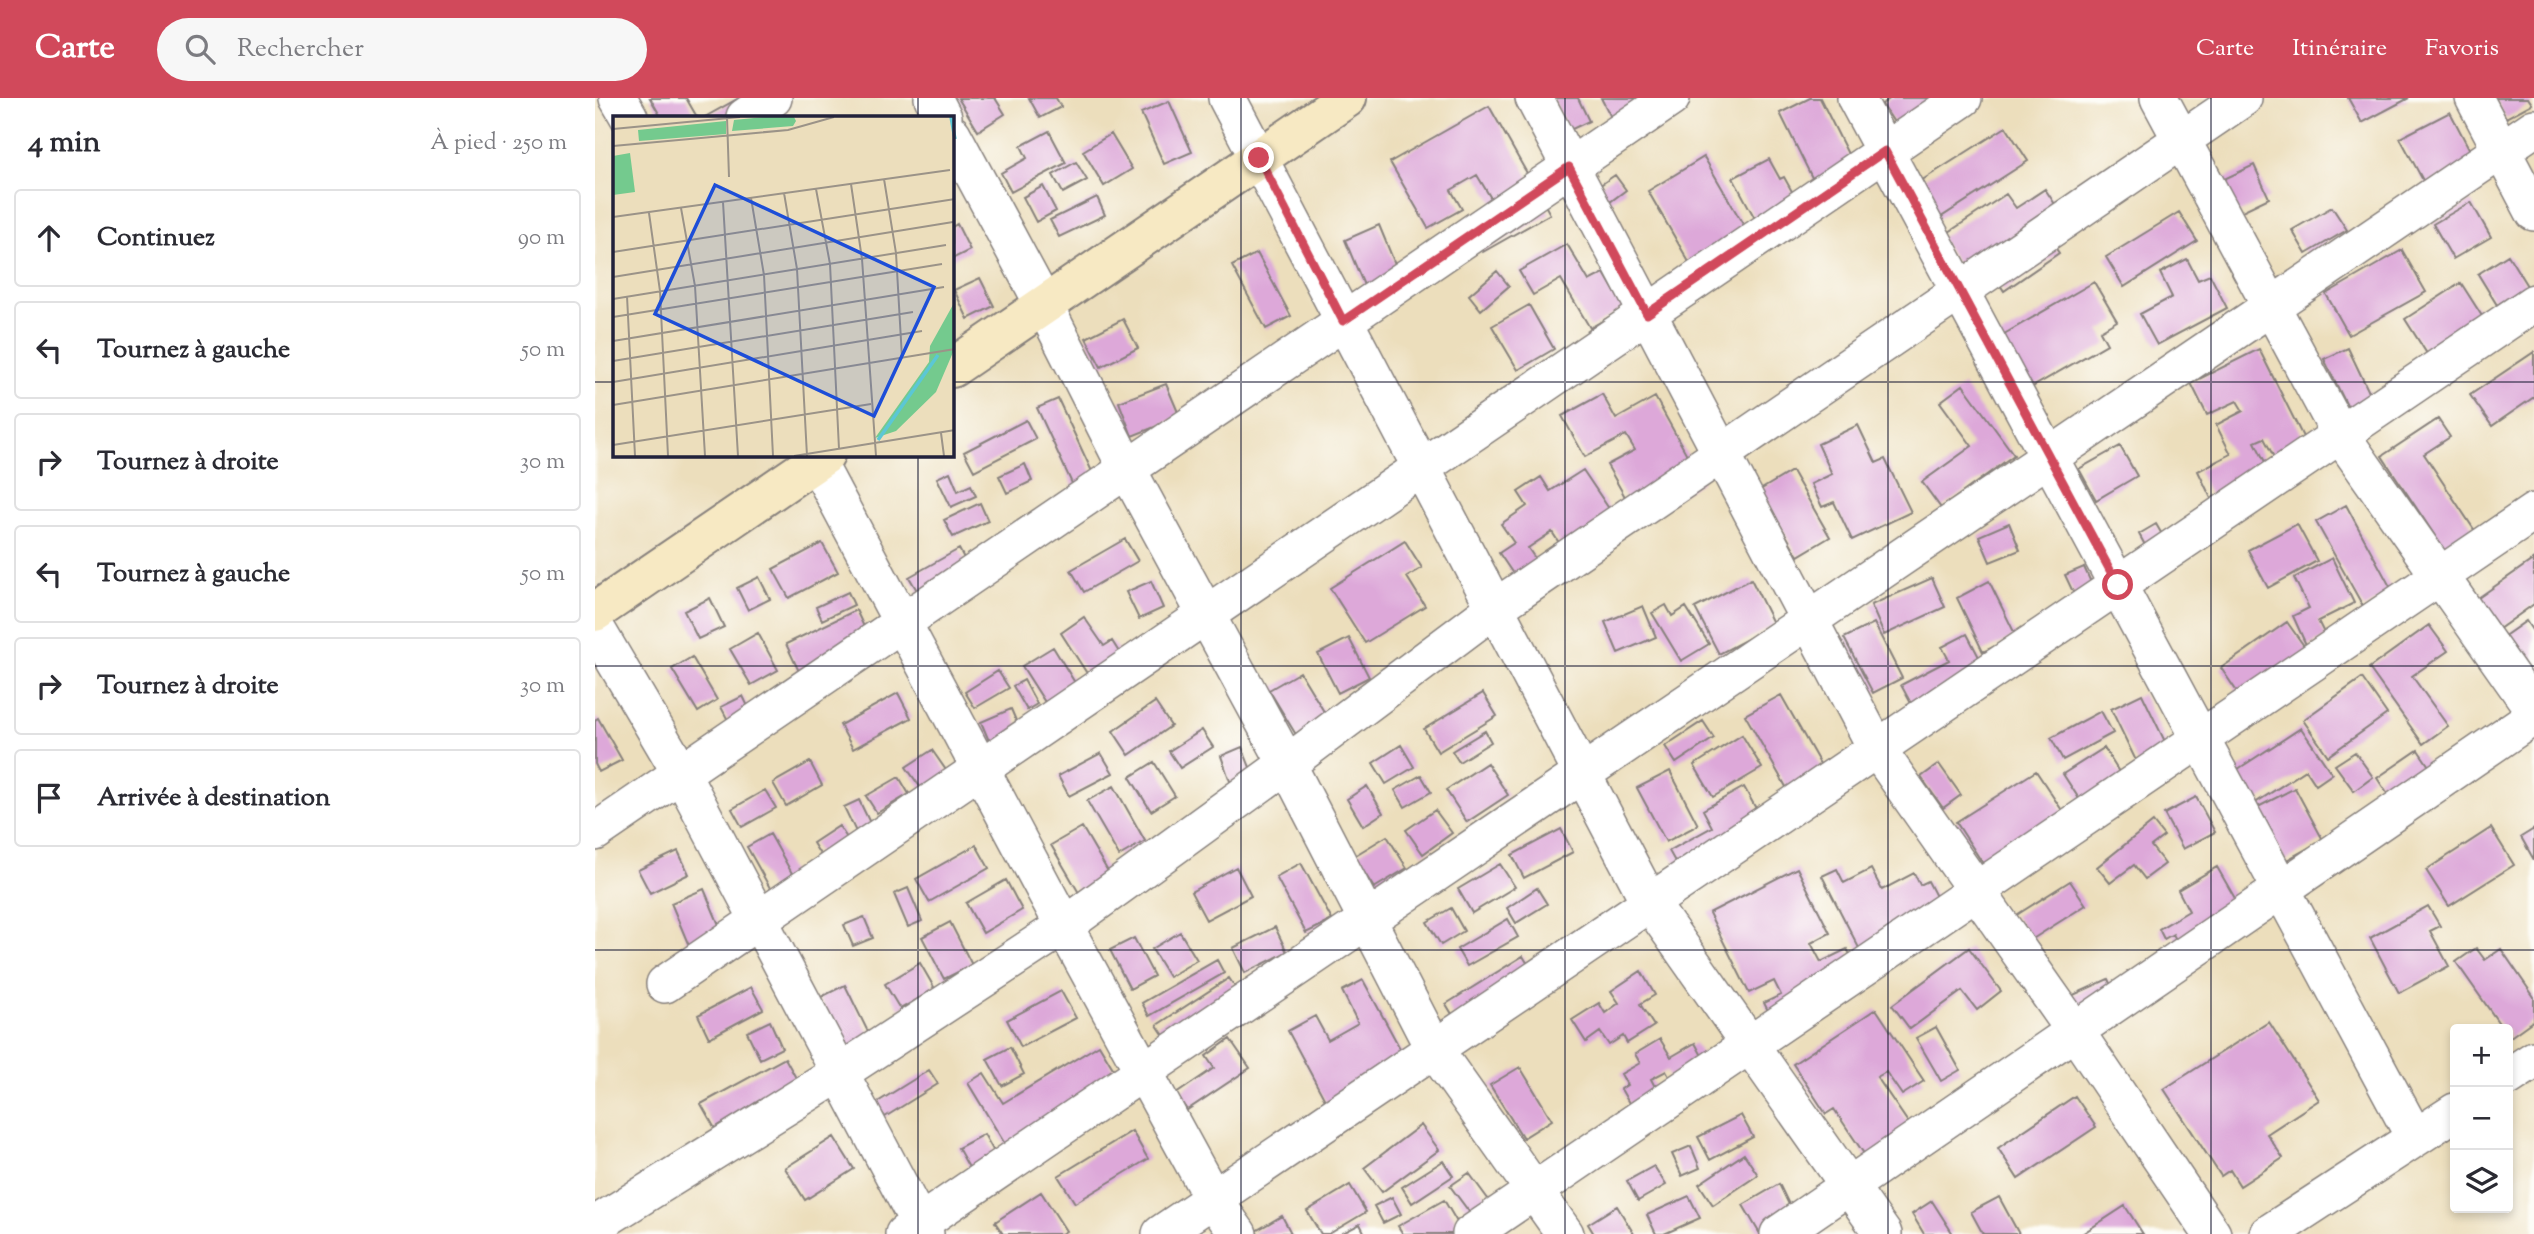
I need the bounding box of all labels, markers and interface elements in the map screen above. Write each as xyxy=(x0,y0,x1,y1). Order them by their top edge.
search box xyxy=(157,18,647,81)
text: Carte xyxy=(35,25,115,73)
icon: search xyxy=(181,30,219,68)
text: Rechercher xyxy=(237,31,364,68)
text: Carte xyxy=(2196,32,2254,66)
text: Itinéraire xyxy=(2292,32,2387,66)
text: Favoris xyxy=(2425,32,2499,66)
inset map xyxy=(613,116,954,457)
text: 4 min xyxy=(28,122,101,165)
text: À pied · 250 m xyxy=(430,127,567,160)
route end xyxy=(1243,142,1274,173)
icon: ahead xyxy=(30,219,68,257)
text: Continuez xyxy=(97,220,215,257)
text: 90 m xyxy=(518,222,565,255)
icon: left xyxy=(30,331,68,369)
text: Tournez à gauche xyxy=(97,332,290,369)
text: 50 m xyxy=(521,334,565,367)
icon: right xyxy=(30,443,68,481)
text: Tournez à droite xyxy=(97,444,279,481)
text: 30 m xyxy=(520,446,565,479)
icon: left xyxy=(30,555,68,593)
text: Tournez à gauche xyxy=(97,556,290,593)
text: 50 m xyxy=(521,558,565,591)
route start xyxy=(2102,569,2133,600)
icon: right xyxy=(30,667,68,705)
text: Tournez à droite xyxy=(97,668,279,705)
text: 30 m xyxy=(520,670,565,703)
icon: arrive xyxy=(30,779,68,817)
text: Arrivée à destination xyxy=(97,780,330,817)
map controls xyxy=(2450,1024,2513,1213)
button: + xyxy=(2450,1024,2513,1087)
button: − xyxy=(2450,1087,2513,1150)
button: layers xyxy=(2450,1150,2513,1213)

